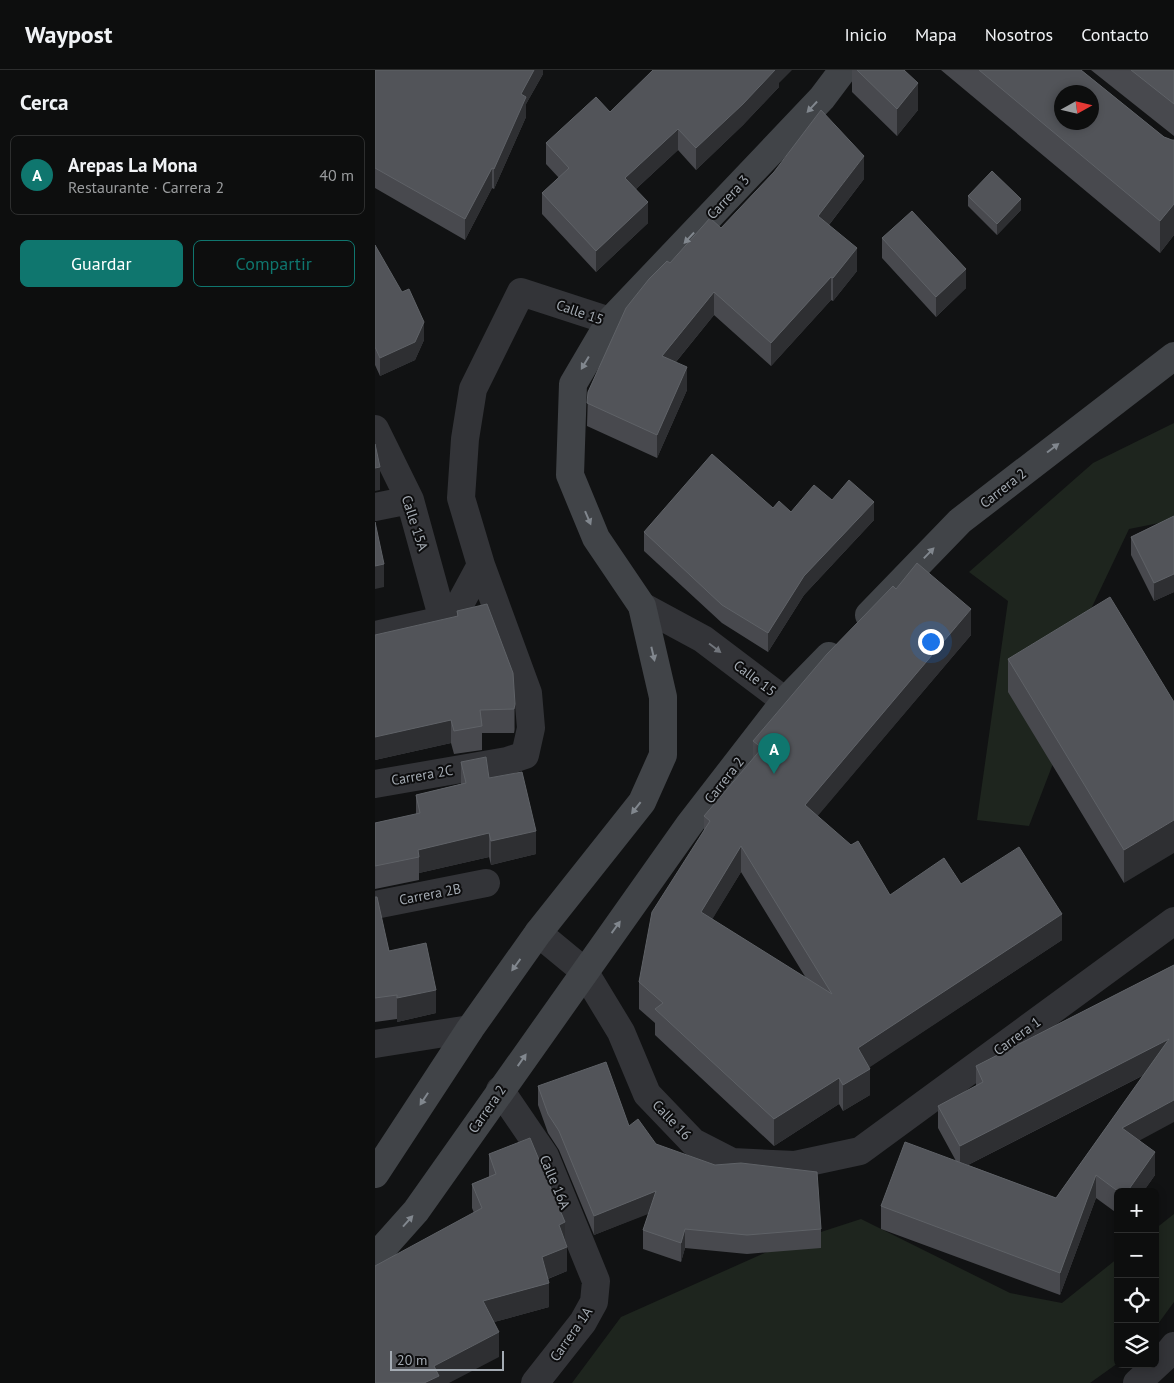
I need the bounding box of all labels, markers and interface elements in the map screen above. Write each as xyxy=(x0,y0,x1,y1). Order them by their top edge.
text: Waypost xyxy=(25,19,112,50)
text: Inicio xyxy=(844,23,887,46)
text: Mapa xyxy=(915,23,957,46)
text: Nosotros xyxy=(985,23,1053,46)
text: Contacto xyxy=(1081,23,1149,46)
north arrow xyxy=(1054,85,1099,130)
text: Cerca xyxy=(20,89,69,116)
one-way arrow xyxy=(806,101,818,113)
text: Arepas La Mona xyxy=(68,153,198,177)
text: A xyxy=(32,165,42,185)
text: 40 m xyxy=(319,165,354,185)
street label: Carrera 3 xyxy=(703,171,753,223)
text: Restaurante · Carrera 2 xyxy=(68,177,224,197)
one-way arrow xyxy=(683,232,695,244)
button: Guardar xyxy=(20,240,183,287)
button: Compartir xyxy=(193,240,355,287)
street label: Calle 15 xyxy=(554,296,606,328)
one-way arrow xyxy=(581,357,590,370)
one-way arrow xyxy=(1046,443,1059,454)
street label: Carrera 2 xyxy=(976,464,1030,512)
street label: Calle 15A xyxy=(398,493,433,554)
one-way arrow xyxy=(585,511,593,525)
one-way arrow xyxy=(923,548,935,560)
your location xyxy=(918,629,944,655)
one-way arrow xyxy=(708,642,721,653)
one-way arrow xyxy=(649,646,657,661)
street label: Calle 15 xyxy=(730,656,780,700)
pin: A xyxy=(758,733,790,774)
street label: Carrera 2 xyxy=(700,753,748,807)
street label: Carrera 2C xyxy=(390,761,454,789)
one-way arrow xyxy=(631,802,642,815)
street label: Carrera 2B xyxy=(398,879,462,909)
one-way arrow xyxy=(611,920,621,934)
one-way arrow xyxy=(511,958,521,972)
street label: Carrera 1 xyxy=(990,1013,1044,1059)
one-way arrow xyxy=(517,1053,527,1066)
street label: Carrera 2 xyxy=(464,1082,510,1136)
one-way arrow xyxy=(420,1093,429,1106)
street label: Calle 16 xyxy=(649,1096,695,1144)
street label: Calle 16A xyxy=(536,1152,575,1213)
map controls xyxy=(1114,1188,1159,1368)
button: + xyxy=(1114,1188,1159,1233)
one-way arrow xyxy=(402,1214,413,1227)
button: − xyxy=(1114,1233,1159,1278)
button: locate xyxy=(1114,1278,1159,1323)
street label: Carrera 1A xyxy=(546,1303,597,1365)
button: layers xyxy=(1114,1323,1159,1368)
scale bar xyxy=(390,1348,504,1371)
text: 20 m xyxy=(397,1351,427,1369)

